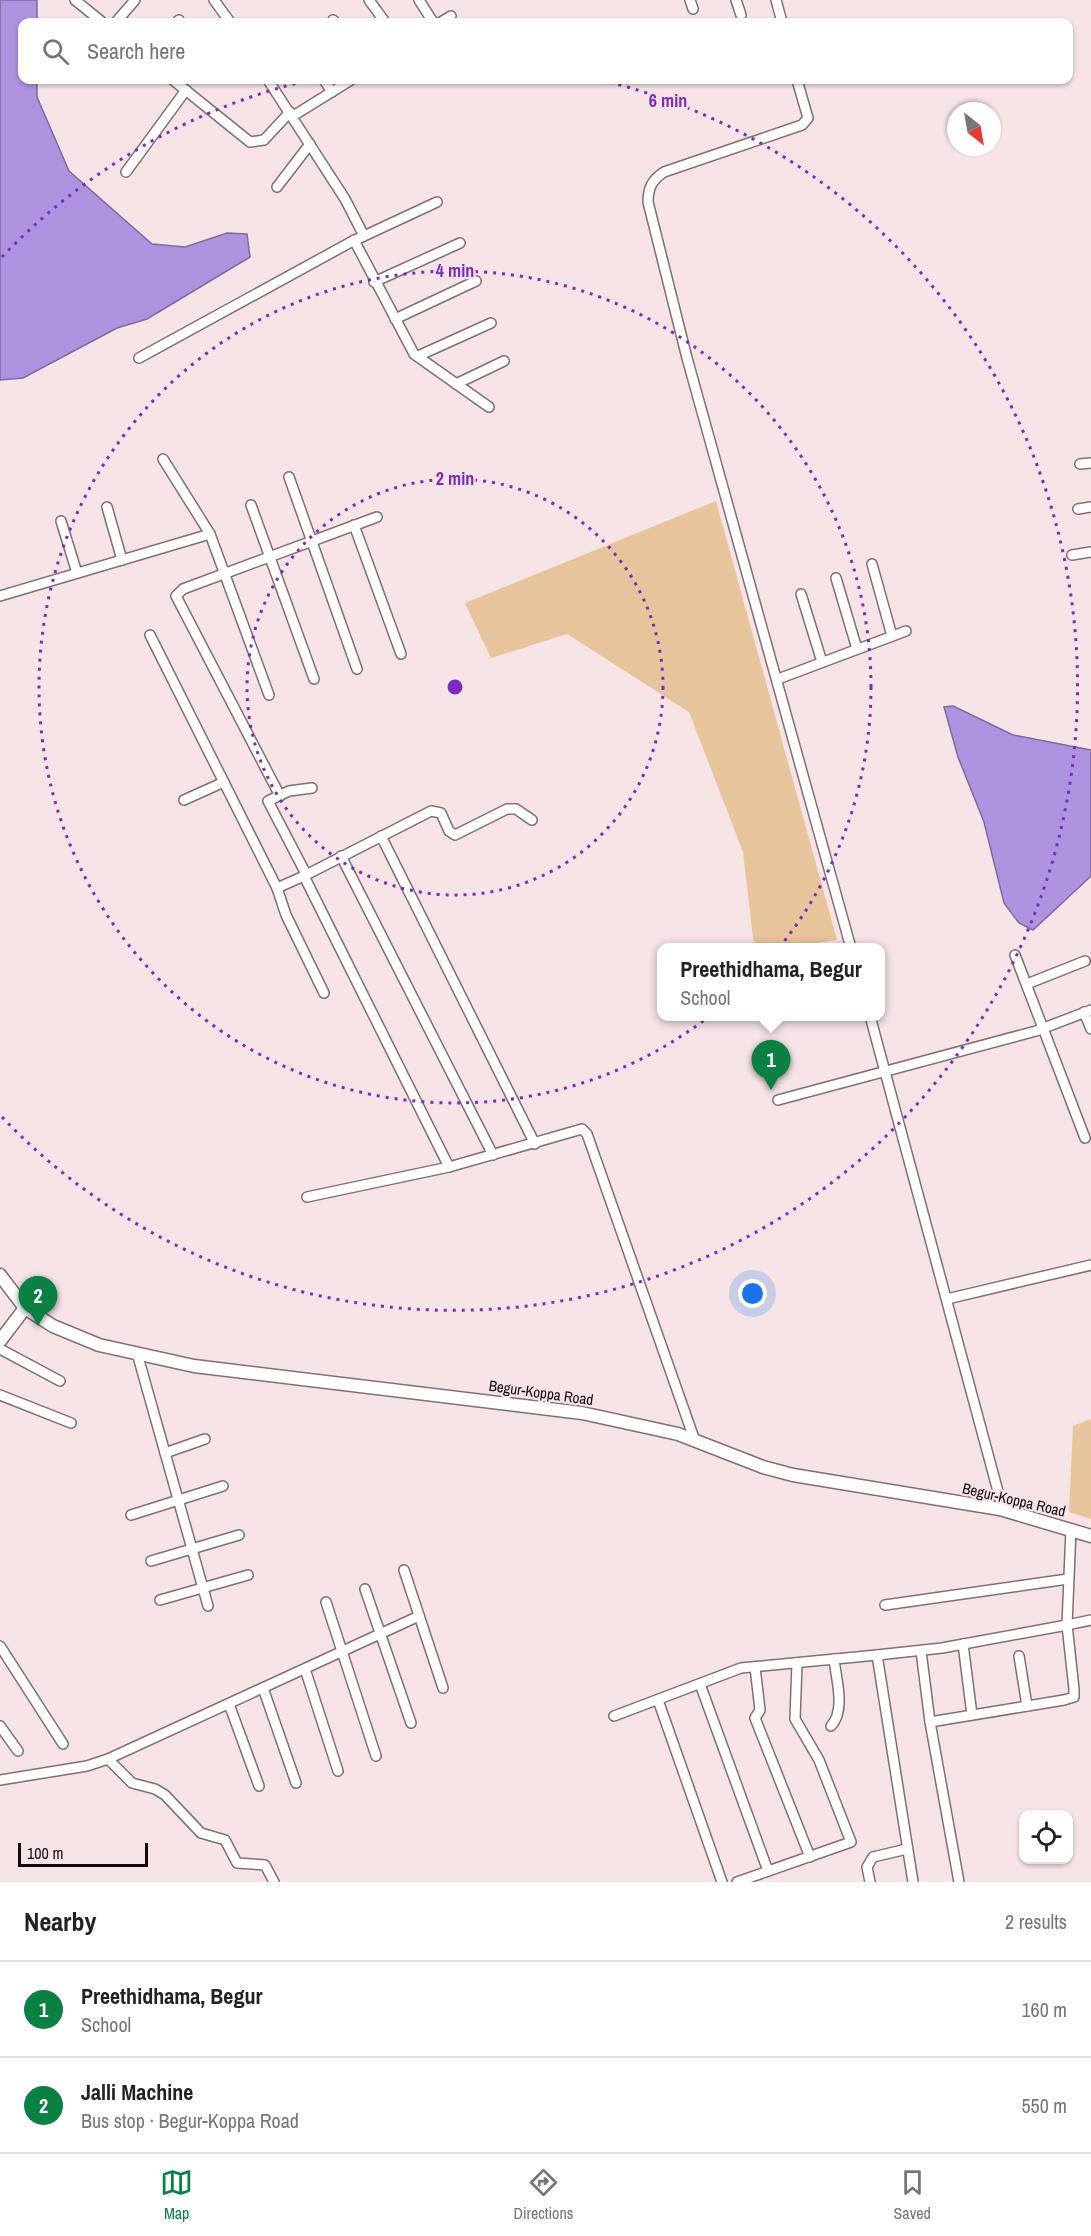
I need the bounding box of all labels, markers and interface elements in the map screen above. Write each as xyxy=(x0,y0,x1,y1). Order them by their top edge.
search box xyxy=(18,18,1073,84)
icon: search xyxy=(39,35,72,68)
text: Search here xyxy=(87,36,185,66)
text: 6 min xyxy=(649,88,687,113)
north arrow xyxy=(947,102,1001,156)
text: 4 min xyxy=(436,258,474,283)
text: 2 min xyxy=(436,466,474,491)
centre of rings xyxy=(445,677,465,697)
popup xyxy=(657,943,885,1021)
text: Preethidhama, Begur xyxy=(680,954,862,984)
text: School xyxy=(680,984,730,1011)
pin: 1 xyxy=(752,1040,790,1090)
pin: 2 xyxy=(18,1276,57,1326)
your location xyxy=(738,1279,767,1308)
street label: Begur-Koppa Road xyxy=(487,1375,595,1410)
street label: Begur-Koppa Road xyxy=(960,1477,1068,1522)
map controls xyxy=(1019,1810,1073,1864)
button: locate xyxy=(1019,1810,1073,1864)
scale bar xyxy=(18,1840,148,1868)
text: 100 m xyxy=(27,1842,63,1864)
text: Nearby xyxy=(24,1904,96,1939)
text: 2 results xyxy=(1005,1908,1067,1935)
text: Preethidhama, Begur xyxy=(81,1981,262,2011)
text: 1 xyxy=(39,1996,48,2023)
text: 160 m xyxy=(1021,1996,1067,2023)
text: School xyxy=(81,2011,131,2038)
text: Jalli Machine xyxy=(81,2077,193,2107)
text: 2 xyxy=(39,2092,48,2119)
text: 550 m xyxy=(1021,2092,1067,2119)
text: Bus stop · Begur-Koppa Road xyxy=(81,2107,299,2134)
tab: Map xyxy=(160,2166,193,2224)
tab: Directions xyxy=(513,2166,573,2224)
tab: Saved xyxy=(894,2166,931,2224)

